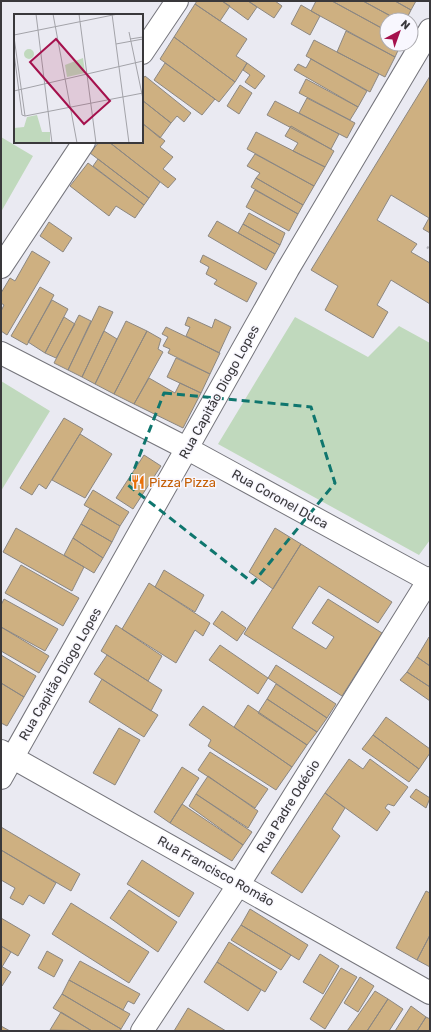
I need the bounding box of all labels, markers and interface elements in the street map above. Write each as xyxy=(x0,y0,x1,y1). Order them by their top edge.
north arrow xyxy=(379,12,419,52)
inset map xyxy=(14,14,143,143)
text: N xyxy=(398,17,413,32)
street label: Rua Capitão Diogo Lopes xyxy=(176,322,263,462)
street label: Rua Coronel Duca xyxy=(229,466,331,532)
restaurant icon: Pizza Pizza xyxy=(130,474,146,490)
place label: Pizza Pizza xyxy=(149,475,216,490)
street label: Rua Capitão Diogo Lopes xyxy=(16,605,105,743)
street label: Rua Padre Odécio xyxy=(253,757,323,855)
street label: Rua Francisco Romão xyxy=(155,833,277,909)

